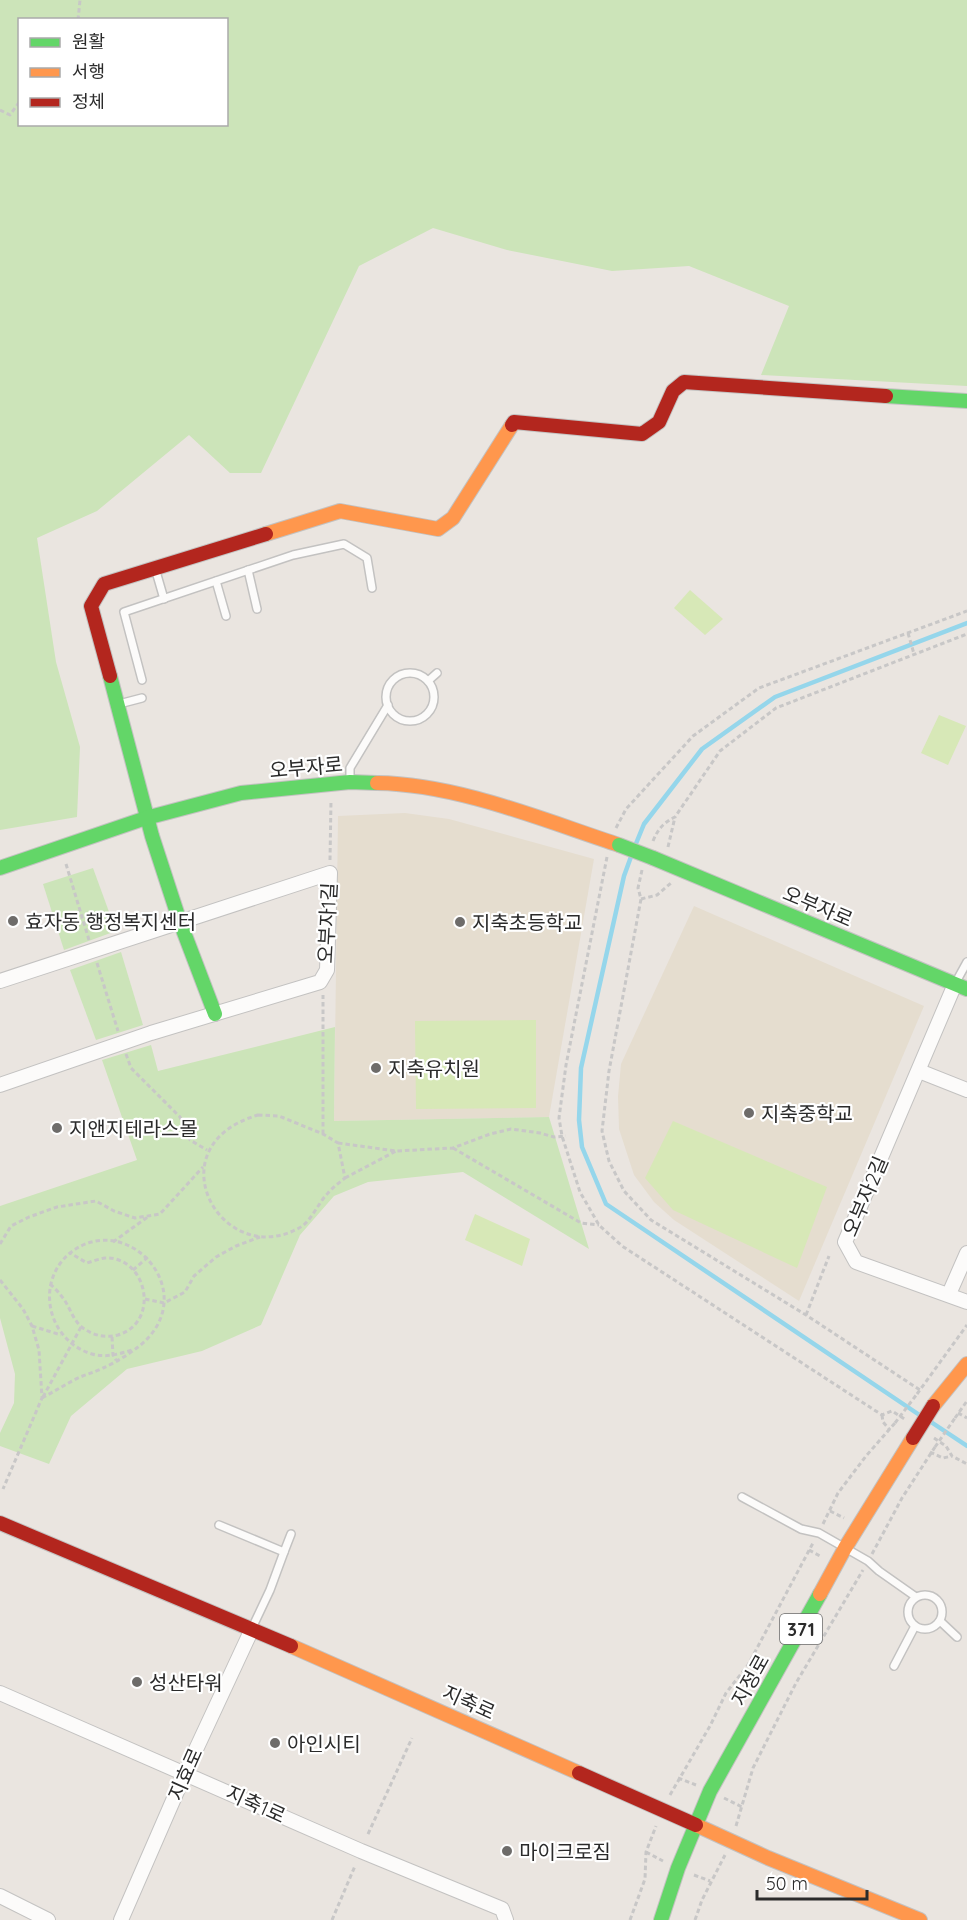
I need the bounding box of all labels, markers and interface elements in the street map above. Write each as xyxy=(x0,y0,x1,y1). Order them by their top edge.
legend xyxy=(18,18,228,126)
text: 원활 xyxy=(72,30,105,53)
text: 서행 xyxy=(72,60,105,83)
text: 정체 xyxy=(72,90,105,113)
street label: 오부자로 xyxy=(268,751,344,783)
street label: 오부자로 xyxy=(779,880,857,932)
street label: 오부자1길 xyxy=(312,882,342,964)
place label: 효자동 행정복지센터 xyxy=(25,909,196,934)
place label: 지축초등학교 xyxy=(472,910,582,935)
marker: 효자동 행정복지센터 xyxy=(6,914,20,928)
marker: 지축초등학교 xyxy=(453,915,467,929)
place label: 지축유치원 xyxy=(388,1056,480,1081)
marker: 지축유치원 xyxy=(369,1061,383,1075)
place label: 지축중학교 xyxy=(761,1101,853,1126)
marker: 지축중학교 xyxy=(742,1106,756,1120)
place label: 지앤지테라스몰 xyxy=(69,1116,198,1141)
marker: 지앤지테라스몰 xyxy=(50,1121,64,1135)
street label: 오부자2길 xyxy=(837,1152,893,1240)
road number: 371 xyxy=(780,1614,822,1644)
street label: 지정로 xyxy=(726,1650,774,1710)
place label: 성산타워 xyxy=(149,1670,223,1695)
marker: 성산타워 xyxy=(130,1675,144,1689)
street label: 지축로 xyxy=(439,1679,499,1725)
place label: 아인시티 xyxy=(287,1731,361,1756)
marker: 아인시티 xyxy=(268,1736,282,1750)
street label: 지효로 xyxy=(162,1744,208,1804)
street label: 지축1로 xyxy=(222,1780,290,1828)
place label: 마이크로짐 xyxy=(519,1839,611,1864)
marker: 마이크로짐 xyxy=(500,1844,514,1858)
scale bar xyxy=(757,1863,866,1901)
text: 50 m xyxy=(766,1872,808,1895)

